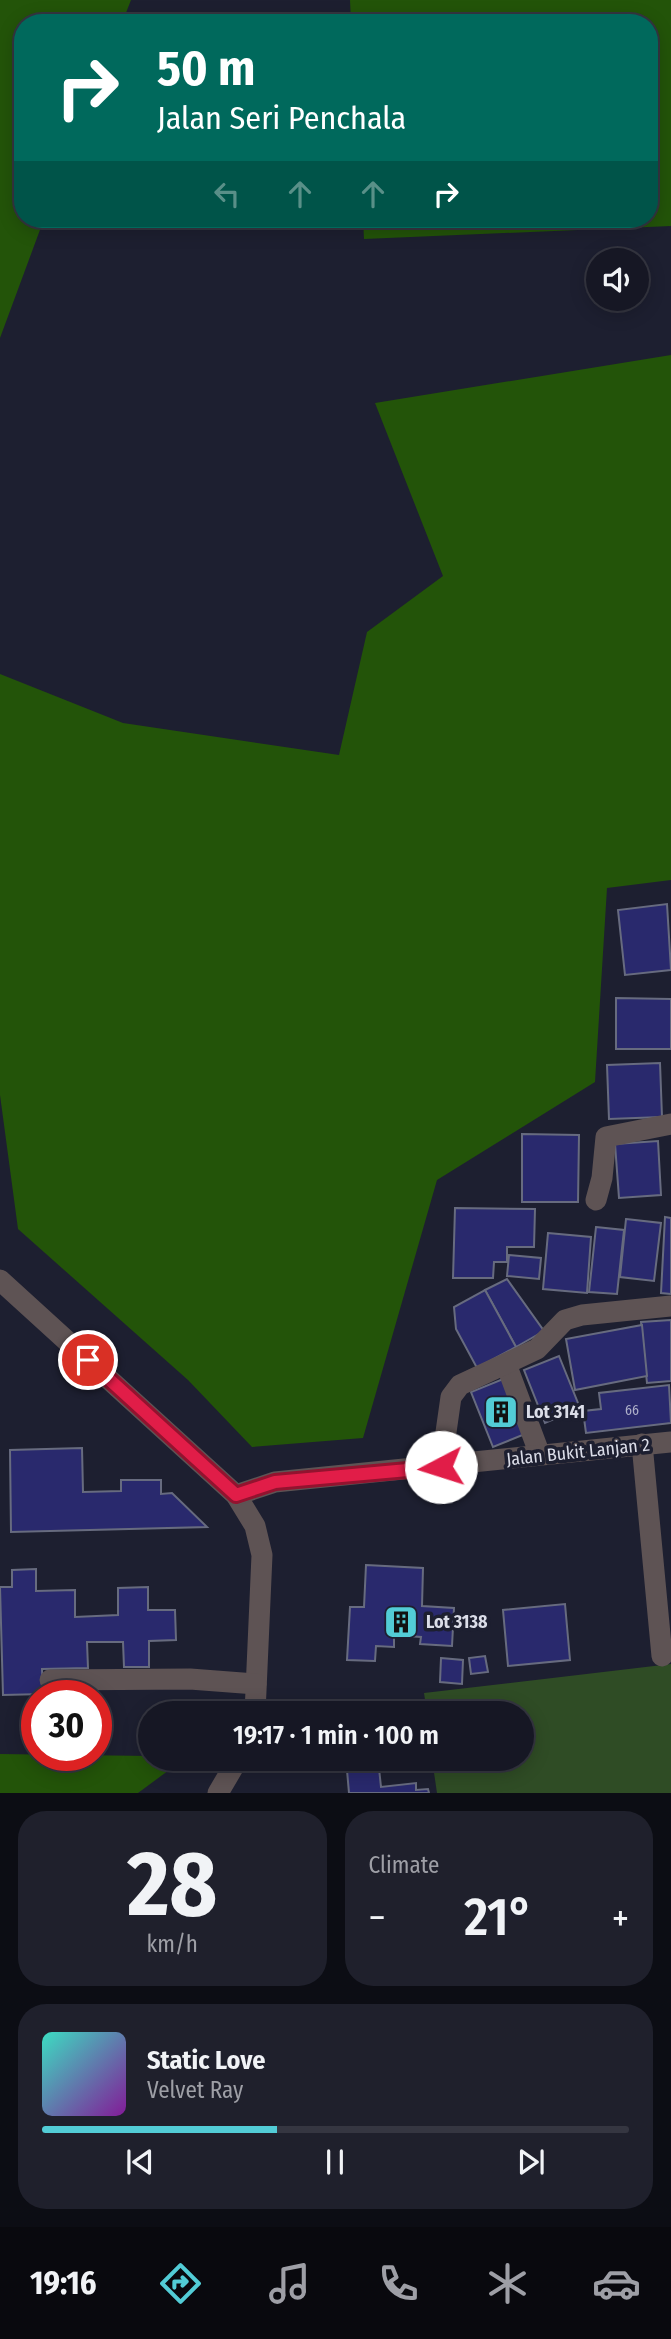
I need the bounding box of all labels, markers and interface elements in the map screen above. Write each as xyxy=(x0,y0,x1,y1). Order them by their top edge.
text: 50 m xyxy=(157,39,255,98)
icon: right xyxy=(42,42,133,133)
text: Jalan Seri Penchala xyxy=(157,99,406,137)
icon: left xyxy=(208,175,246,213)
icon: ahead xyxy=(281,175,319,213)
icon: ahead xyxy=(354,175,392,213)
icon: right xyxy=(427,175,465,213)
map controls xyxy=(586,248,649,311)
button: sound xyxy=(586,248,649,311)
pin xyxy=(58,1330,118,1390)
icon: arrive xyxy=(69,1341,107,1379)
building icon: Lot 3141 xyxy=(482,1393,520,1431)
place label: Lot 3141 xyxy=(526,1401,585,1423)
house number: 66 xyxy=(625,1402,639,1419)
position arrow xyxy=(404,1430,478,1504)
street label: Jalan Bukit Lanjan 2 xyxy=(505,1434,651,1470)
building icon: Lot 3138 xyxy=(382,1603,420,1641)
place label: Lot 3138 xyxy=(426,1611,488,1633)
speed limit sign: 30 xyxy=(21,1680,112,1771)
text: 19:17 · 1 min · 100 m xyxy=(233,1720,439,1751)
text: 28 xyxy=(127,1830,217,1939)
text: Climate xyxy=(369,1851,439,1879)
text: 21° xyxy=(464,1886,533,1949)
text: − xyxy=(369,1895,386,1941)
text: + xyxy=(612,1895,629,1941)
text: km/h xyxy=(147,1930,198,1958)
text: Static Love xyxy=(147,2045,265,2076)
text: Velvet Ray xyxy=(147,2076,243,2104)
icon: previous xyxy=(121,2143,159,2181)
icon: pause xyxy=(316,2143,354,2181)
icon: next xyxy=(512,2143,550,2181)
icon: directions xyxy=(156,2259,205,2308)
icon: music xyxy=(265,2259,314,2308)
icon: phone xyxy=(374,2259,423,2308)
icon: climate xyxy=(483,2259,532,2308)
icon: car xyxy=(592,2259,641,2308)
text: 19:16 xyxy=(30,2264,97,2302)

